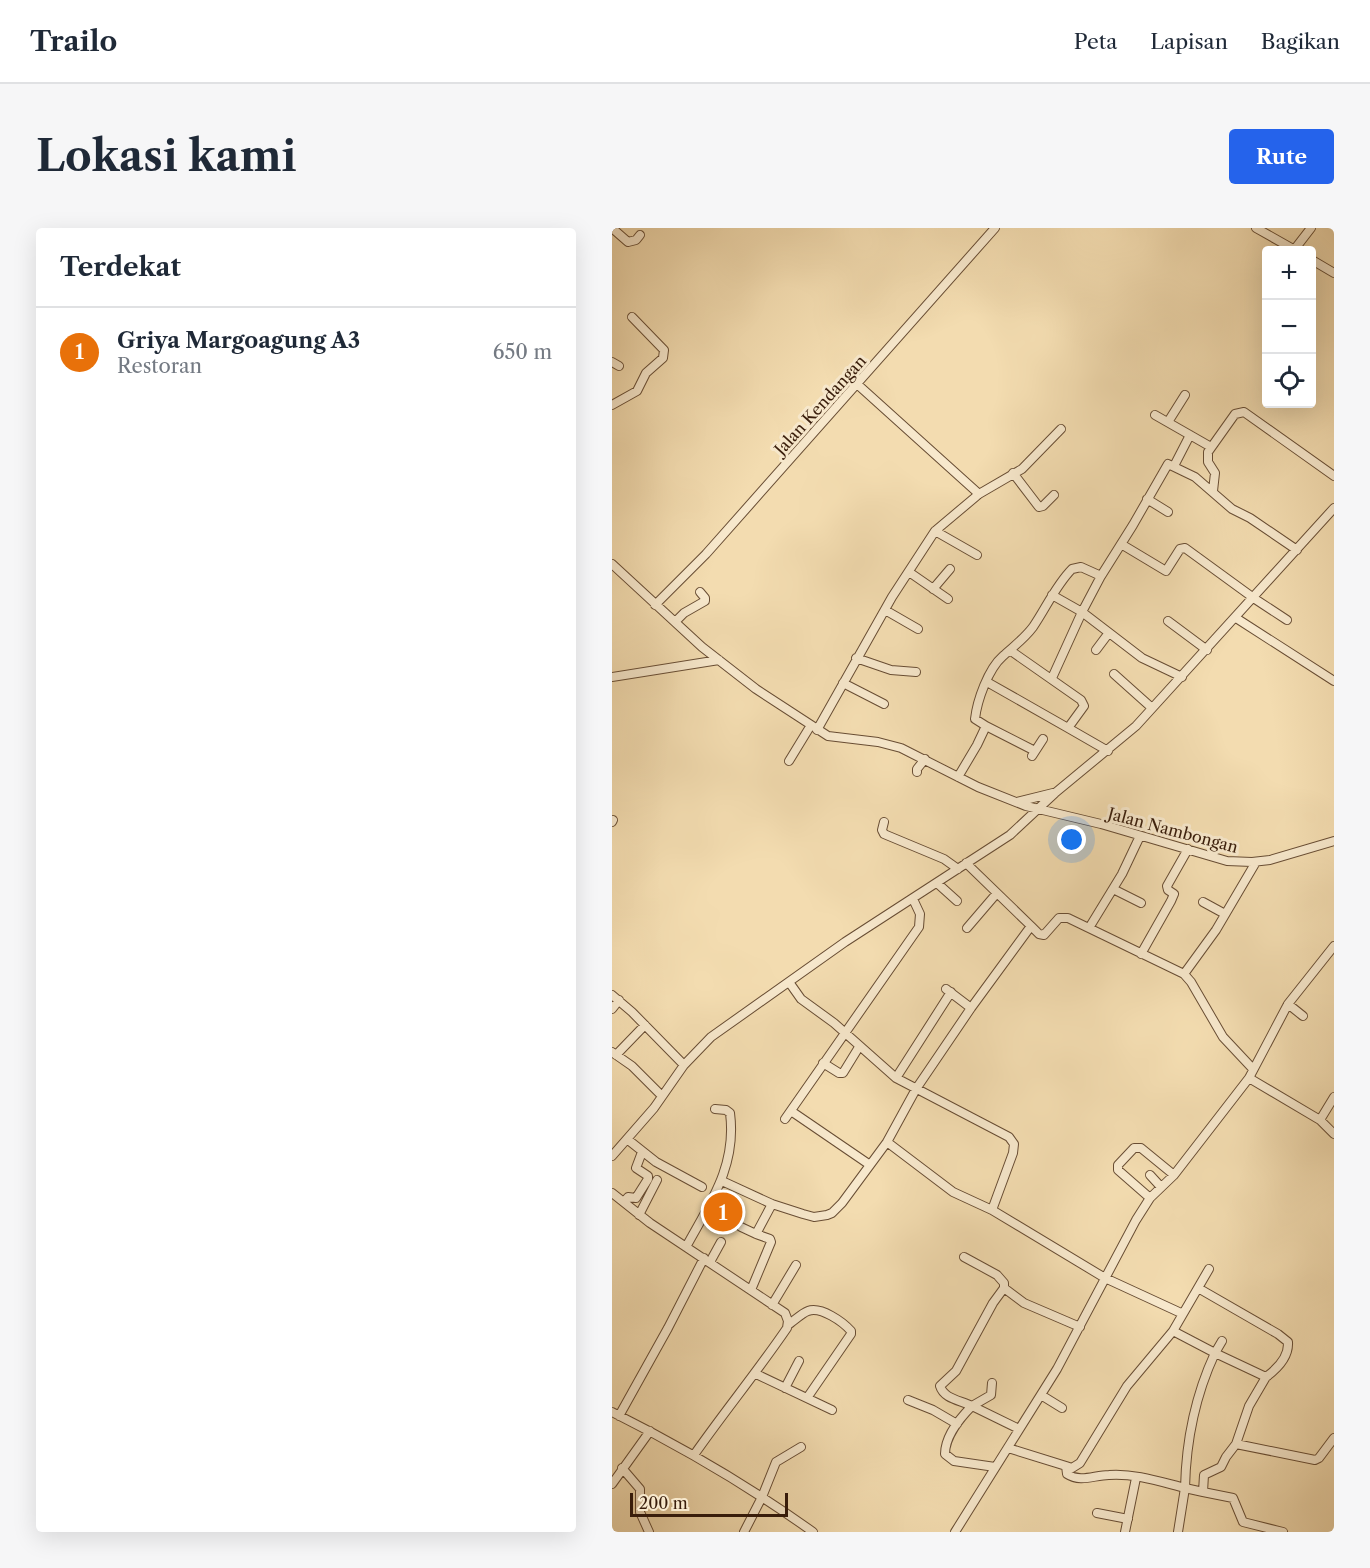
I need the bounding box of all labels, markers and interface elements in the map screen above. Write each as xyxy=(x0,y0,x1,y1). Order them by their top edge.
text: Trailo xyxy=(30,24,117,58)
text: Peta xyxy=(1074,29,1117,54)
text: Lapisan xyxy=(1150,29,1228,54)
text: Bagikan xyxy=(1261,29,1340,54)
button: Rute xyxy=(1229,129,1334,184)
text: Lokasi kami xyxy=(36,130,297,182)
map controls xyxy=(1262,246,1316,408)
button: + xyxy=(1262,246,1316,300)
text: Terdekat xyxy=(60,251,181,283)
button: − xyxy=(1262,300,1316,354)
text: Griya Margoagung A3 xyxy=(117,327,360,354)
text: 1 xyxy=(75,340,84,364)
text: 650 m xyxy=(493,340,552,364)
street label: Jalan Kendangan xyxy=(768,351,870,461)
text: Restoran xyxy=(117,354,202,378)
button: locate xyxy=(1262,354,1316,408)
street label: Jalan Nambongan xyxy=(1103,802,1240,857)
your location xyxy=(1057,825,1086,854)
pin: 1 xyxy=(704,1190,742,1234)
scale bar xyxy=(630,1490,788,1518)
text: 200 m xyxy=(639,1493,688,1513)

